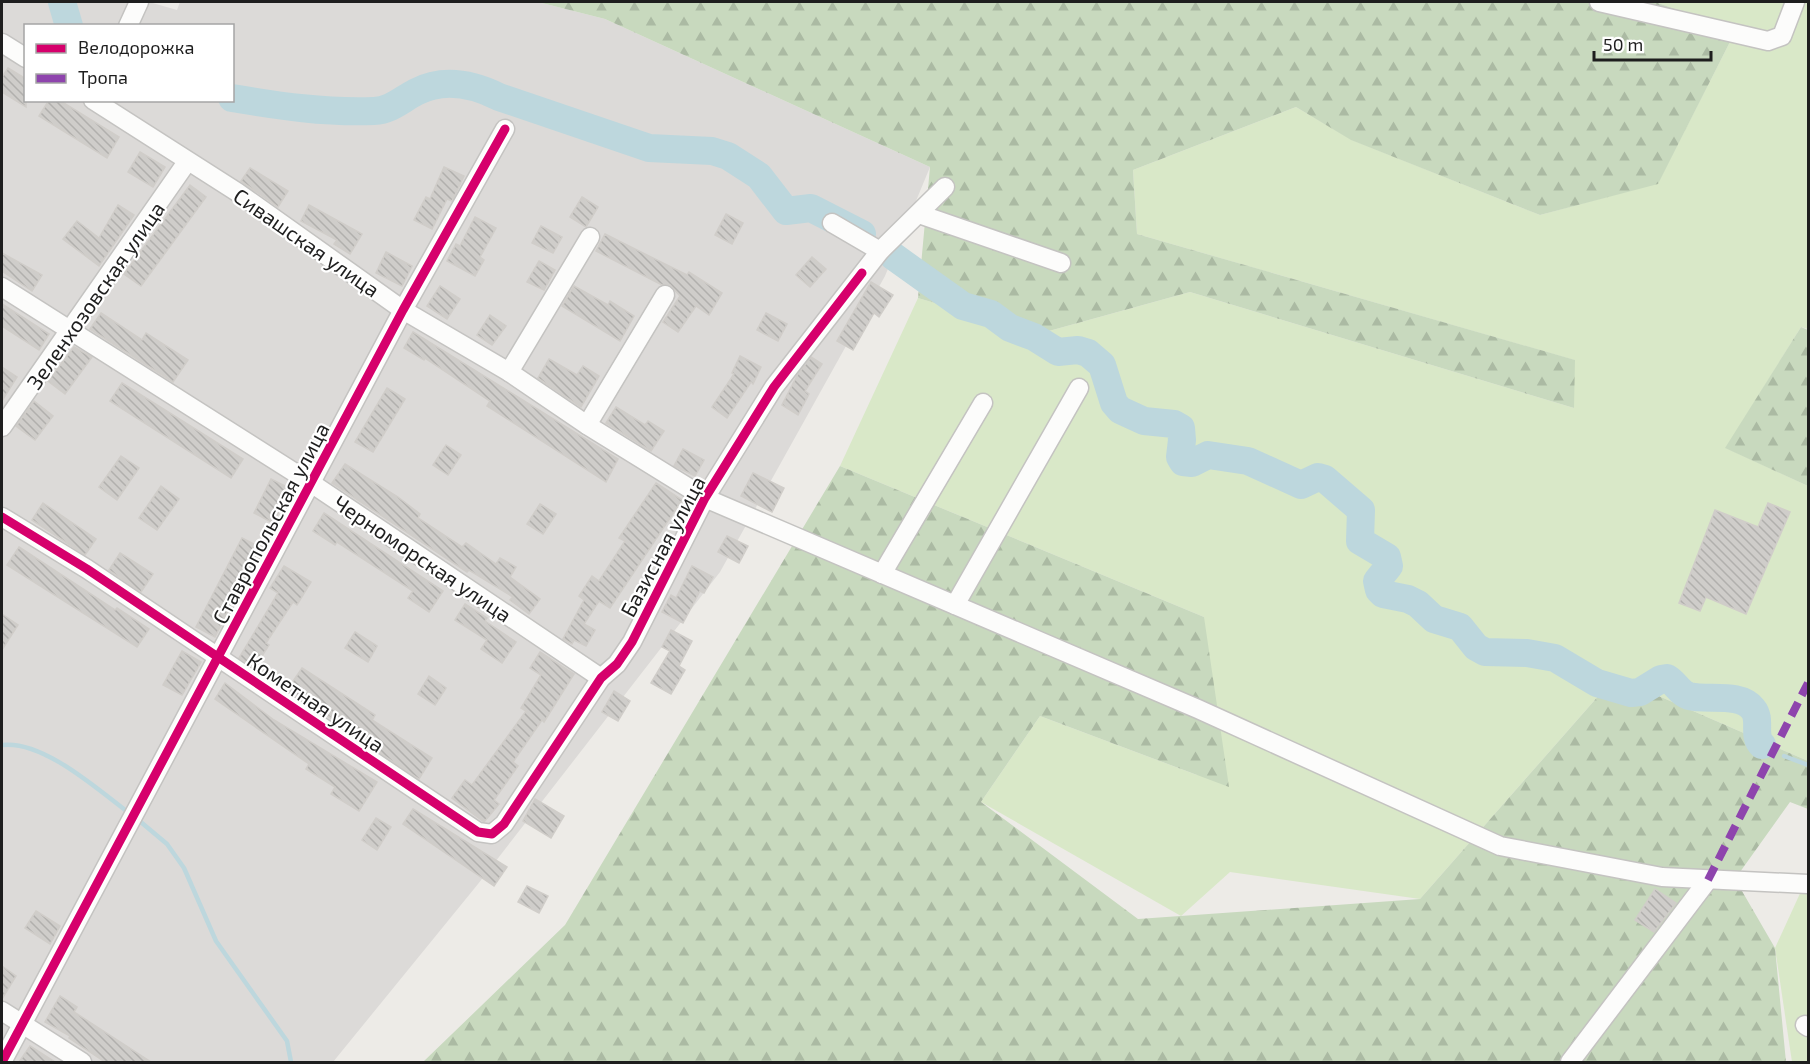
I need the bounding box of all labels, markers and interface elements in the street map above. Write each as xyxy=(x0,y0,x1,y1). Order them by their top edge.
legend xyxy=(24,24,234,102)
scale bar xyxy=(1594,24,1711,62)
text: 50 m xyxy=(1603,33,1643,55)
text: Велодорожка xyxy=(78,36,194,58)
text: Тропа xyxy=(78,66,128,88)
street label: Сивашская улица xyxy=(229,182,385,302)
street label: Зеленхозовская улица xyxy=(21,197,170,394)
street label: Ставропольская улица xyxy=(206,418,335,628)
street label: Базисная улица xyxy=(614,471,710,621)
street label: Черноморская улица xyxy=(329,489,517,628)
street label: Кометная улица xyxy=(242,647,389,758)

